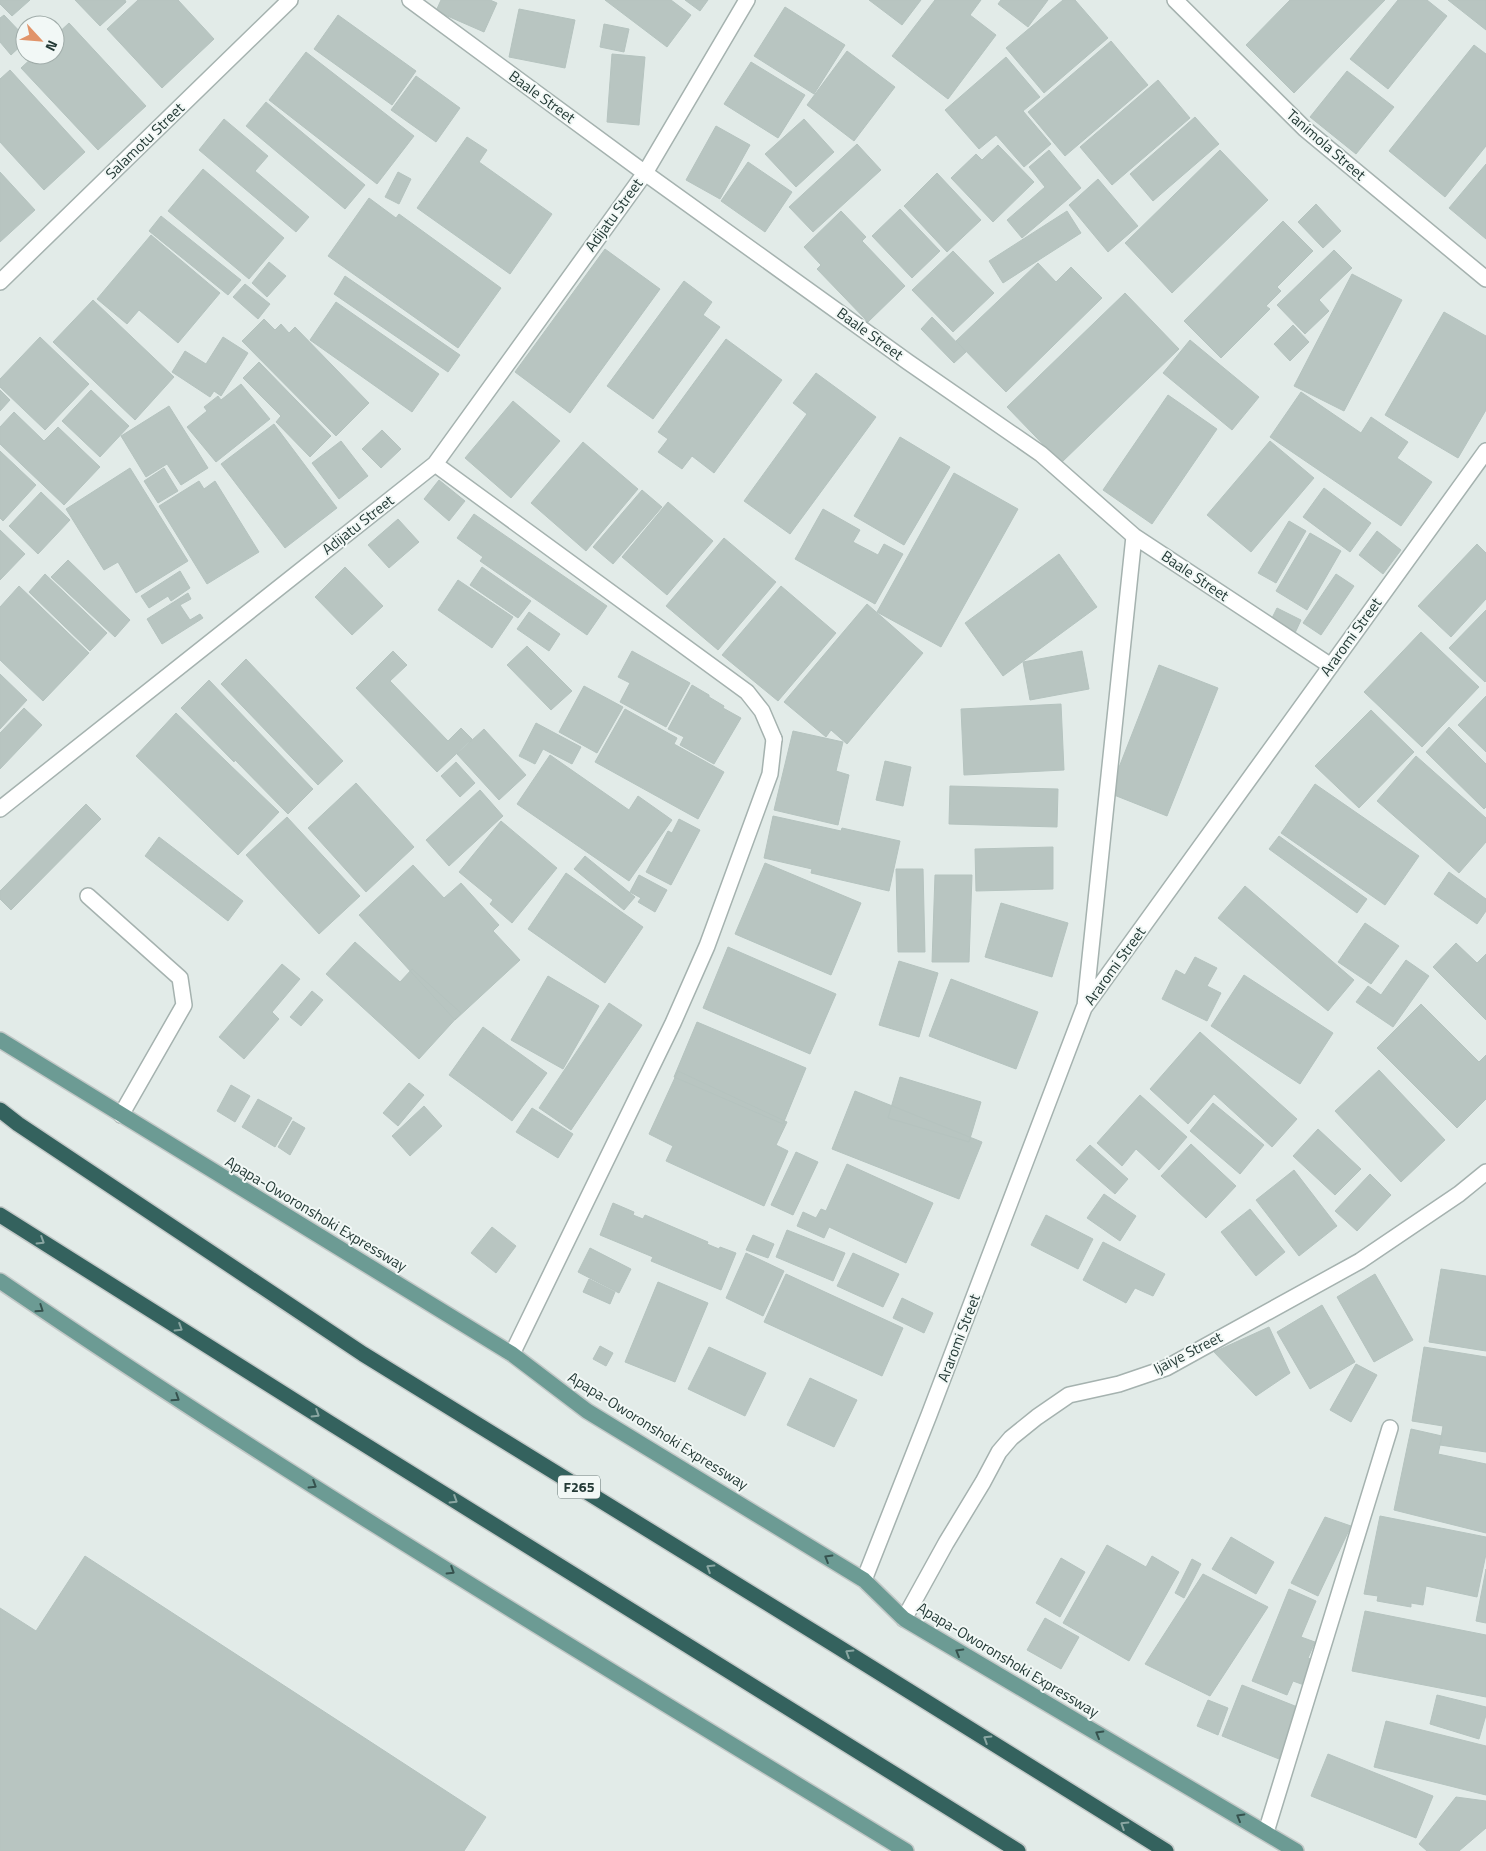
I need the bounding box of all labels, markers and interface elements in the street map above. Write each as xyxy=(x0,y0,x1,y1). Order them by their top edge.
north arrow xyxy=(15,15,65,65)
text: N xyxy=(41,37,64,55)
street label: Baale Street xyxy=(504,65,581,129)
street label: Salamotu Street xyxy=(100,96,190,184)
street label: Tanimola Street xyxy=(1281,104,1372,186)
street label: Adijatu Street xyxy=(579,173,649,256)
street label: Baale Street xyxy=(832,302,909,366)
street label: Adijatu Street xyxy=(317,489,399,560)
street label: Baale Street xyxy=(1157,544,1234,607)
street label: Araromi Street xyxy=(1314,592,1387,681)
street label: Araromi Street xyxy=(1078,921,1151,1010)
street label: Apapa-Oworonshoki Expressway xyxy=(221,1150,412,1277)
one-way arrow xyxy=(36,1235,45,1245)
street label: Araromi Street xyxy=(931,1290,986,1385)
one-way arrow xyxy=(35,1303,44,1312)
one-way arrow xyxy=(173,1322,182,1331)
street label: Ijaiye Street xyxy=(1149,1325,1227,1380)
street label: Apapa-Oworonshoki Expressway xyxy=(564,1366,753,1496)
one-way arrow xyxy=(171,1391,180,1401)
one-way arrow xyxy=(311,1408,320,1418)
road number: F265 xyxy=(558,1475,600,1498)
one-way arrow xyxy=(308,1479,317,1489)
one-way arrow xyxy=(449,1494,458,1504)
one-way arrow xyxy=(824,1555,834,1564)
one-way arrow xyxy=(707,1564,716,1574)
one-way arrow xyxy=(446,1565,455,1575)
street label: Apapa-Oworonshoki Expressway xyxy=(913,1596,1104,1723)
one-way arrow xyxy=(956,1648,965,1658)
one-way arrow xyxy=(845,1650,854,1659)
one-way arrow xyxy=(1096,1731,1105,1741)
one-way arrow xyxy=(983,1736,992,1746)
one-way arrow xyxy=(1236,1813,1245,1823)
one-way arrow xyxy=(1121,1822,1130,1832)

